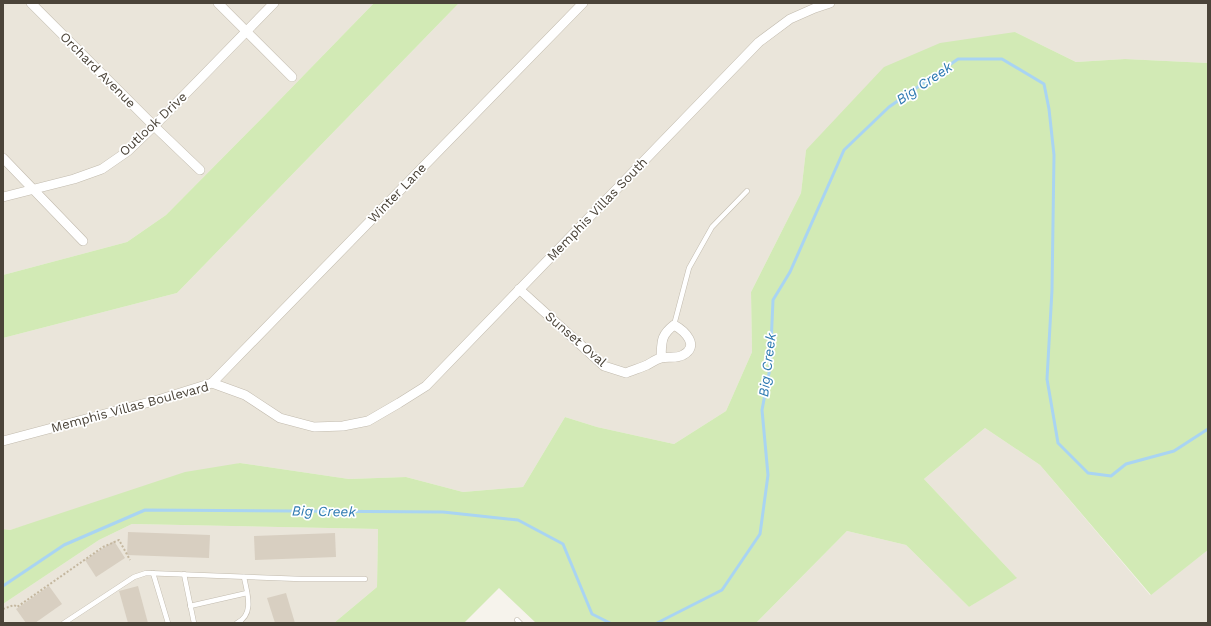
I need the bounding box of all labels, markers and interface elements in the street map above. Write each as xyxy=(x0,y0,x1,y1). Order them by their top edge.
street label: Orchard Avenue xyxy=(57,29,139,111)
water label: Big Creek xyxy=(893,58,955,108)
street label: Outlook Drive xyxy=(116,89,190,159)
street label: Memphis Villas South xyxy=(544,154,650,264)
street label: Winter Lane xyxy=(365,160,429,226)
street label: Sunset Oval xyxy=(542,308,610,370)
water label: Big Creek xyxy=(755,332,779,398)
street label: Memphis Villas Boulevard xyxy=(49,379,211,435)
water label: Big Creek xyxy=(292,502,357,520)

